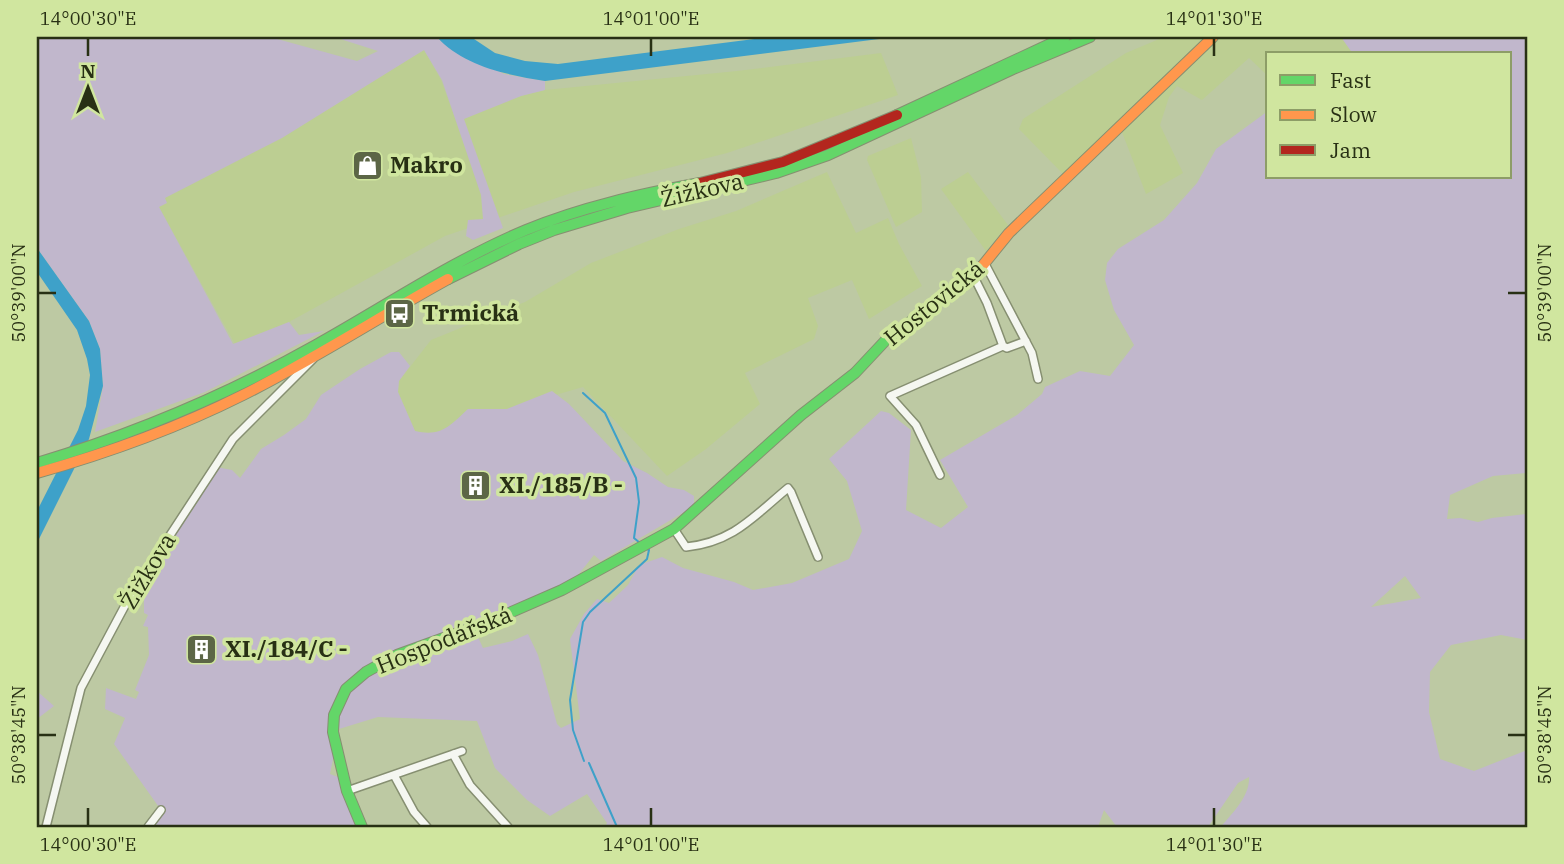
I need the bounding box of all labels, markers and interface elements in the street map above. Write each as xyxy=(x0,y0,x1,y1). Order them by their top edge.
text: 14°00'30"E xyxy=(40,7,136,30)
text: 14°01'00"E xyxy=(603,7,699,30)
text: 14°01'30"E xyxy=(1166,7,1262,30)
north arrow xyxy=(52,52,122,122)
legend xyxy=(1266,52,1512,178)
text: N xyxy=(80,59,96,83)
text: Fast xyxy=(1330,66,1371,94)
text: Slow xyxy=(1330,100,1377,128)
text: Jam xyxy=(1330,136,1371,164)
shop icon: Makro xyxy=(350,148,384,182)
place label: Makro xyxy=(390,149,463,179)
street label: Žižkova xyxy=(658,165,746,213)
text: 50°39'00"N xyxy=(7,244,30,343)
text: 50°39'00"N xyxy=(1533,244,1556,343)
street label: Hostovická xyxy=(877,253,990,352)
bus stop icon: Trmická xyxy=(382,296,416,330)
place label: Trmická xyxy=(422,297,519,327)
building icon: XI./185/B - xyxy=(459,468,493,502)
place label: XI./185/B - xyxy=(499,469,623,499)
street label: Žižkova xyxy=(113,527,182,614)
street label: Hospodářská xyxy=(371,598,516,680)
building icon: XI./184/C - xyxy=(185,632,219,666)
place label: XI./184/C - xyxy=(225,633,348,663)
text: 50°38'45"N xyxy=(7,686,30,785)
text: 50°38'45"N xyxy=(1533,686,1556,785)
text: 14°00'30"E xyxy=(40,833,136,856)
text: 14°01'00"E xyxy=(603,833,699,856)
text: 14°01'30"E xyxy=(1166,833,1262,856)

